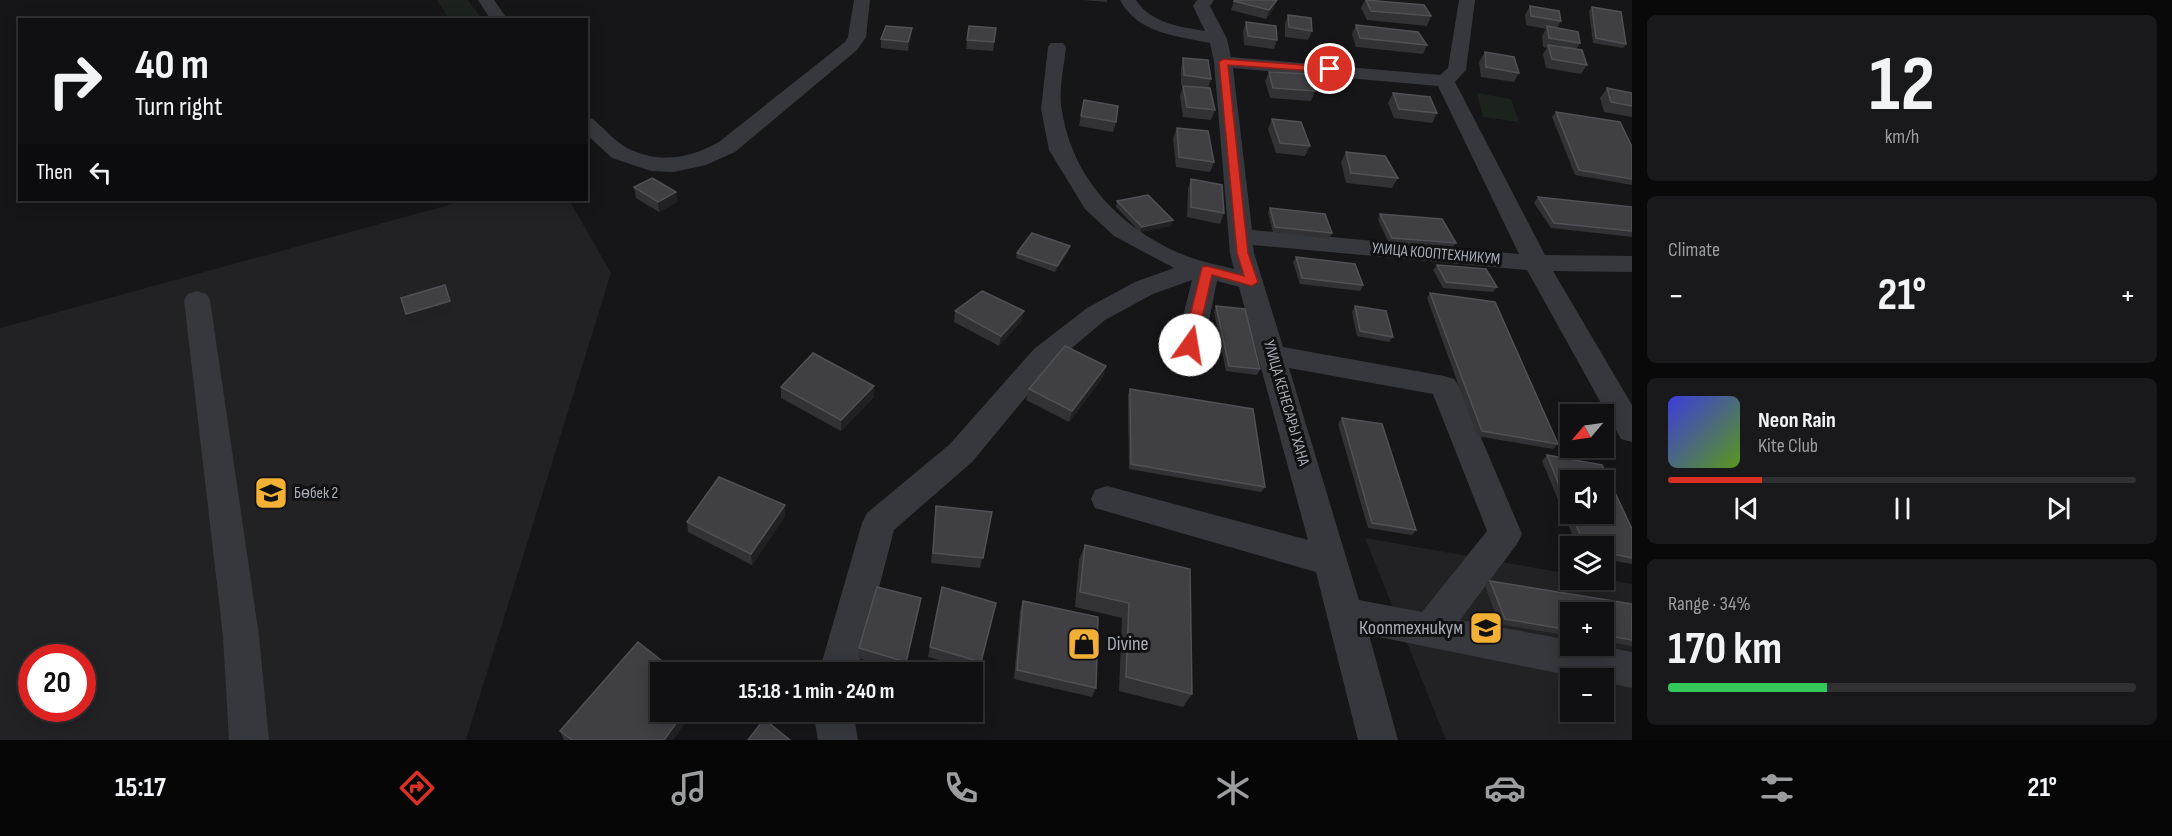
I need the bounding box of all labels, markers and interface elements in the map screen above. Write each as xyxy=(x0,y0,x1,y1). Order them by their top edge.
text: 12 xyxy=(1869,39,1935,132)
text: 40 m xyxy=(135,40,209,91)
icon: right xyxy=(36,42,114,120)
pin xyxy=(1304,43,1355,94)
icon: arrive xyxy=(1313,52,1346,85)
text: Turn right xyxy=(135,91,222,123)
text: km/h xyxy=(1885,125,1919,149)
icon: left xyxy=(84,156,117,189)
text: Then xyxy=(36,159,72,186)
text: Climate xyxy=(1668,238,1720,262)
street label: УЛИЦА КООПТЕХНИКУМ xyxy=(1371,239,1501,269)
text: 21° xyxy=(1878,268,1926,323)
text: − xyxy=(1668,276,1684,316)
text: + xyxy=(2120,276,2136,316)
position arrow xyxy=(1158,313,1222,377)
street label: УЛИЦА КЕНЕСАРЫ ХАНА xyxy=(1259,338,1313,468)
north arrow xyxy=(1560,404,1614,458)
map controls xyxy=(1560,404,1614,722)
text: Neon Rain xyxy=(1758,407,1836,434)
text: Kite Club xyxy=(1758,434,1818,458)
button: sound xyxy=(1560,470,1614,524)
school or university icon: Бөбек 2 xyxy=(253,475,289,511)
place label: Бөбек 2 xyxy=(294,484,338,503)
icon: previous xyxy=(1730,492,1763,525)
icon: pause xyxy=(1886,492,1919,525)
icon: next xyxy=(2042,492,2075,525)
button: layers xyxy=(1560,536,1614,590)
text: Range · 34% xyxy=(1668,592,1751,616)
button: + xyxy=(1560,602,1614,656)
school or university icon: Кооптехникум xyxy=(1468,610,1504,646)
place label: Кооптехникум xyxy=(1359,616,1463,640)
text: 170 km xyxy=(1668,622,1782,677)
shop icon: Divine xyxy=(1066,626,1102,662)
place label: Divine xyxy=(1107,632,1149,656)
speed limit sign: 20 xyxy=(18,644,96,722)
button: − xyxy=(1560,668,1614,722)
text: 15:18 · 1 min · 240 m xyxy=(739,678,894,705)
icon: directions xyxy=(396,767,438,809)
icon: music xyxy=(668,767,710,809)
icon: phone xyxy=(940,767,982,809)
icon: climate xyxy=(1212,767,1254,809)
icon: car xyxy=(1484,767,1526,809)
icon: filters xyxy=(1756,767,1798,809)
text: 15:17 xyxy=(115,772,166,804)
text: 21° xyxy=(2028,772,2057,804)

